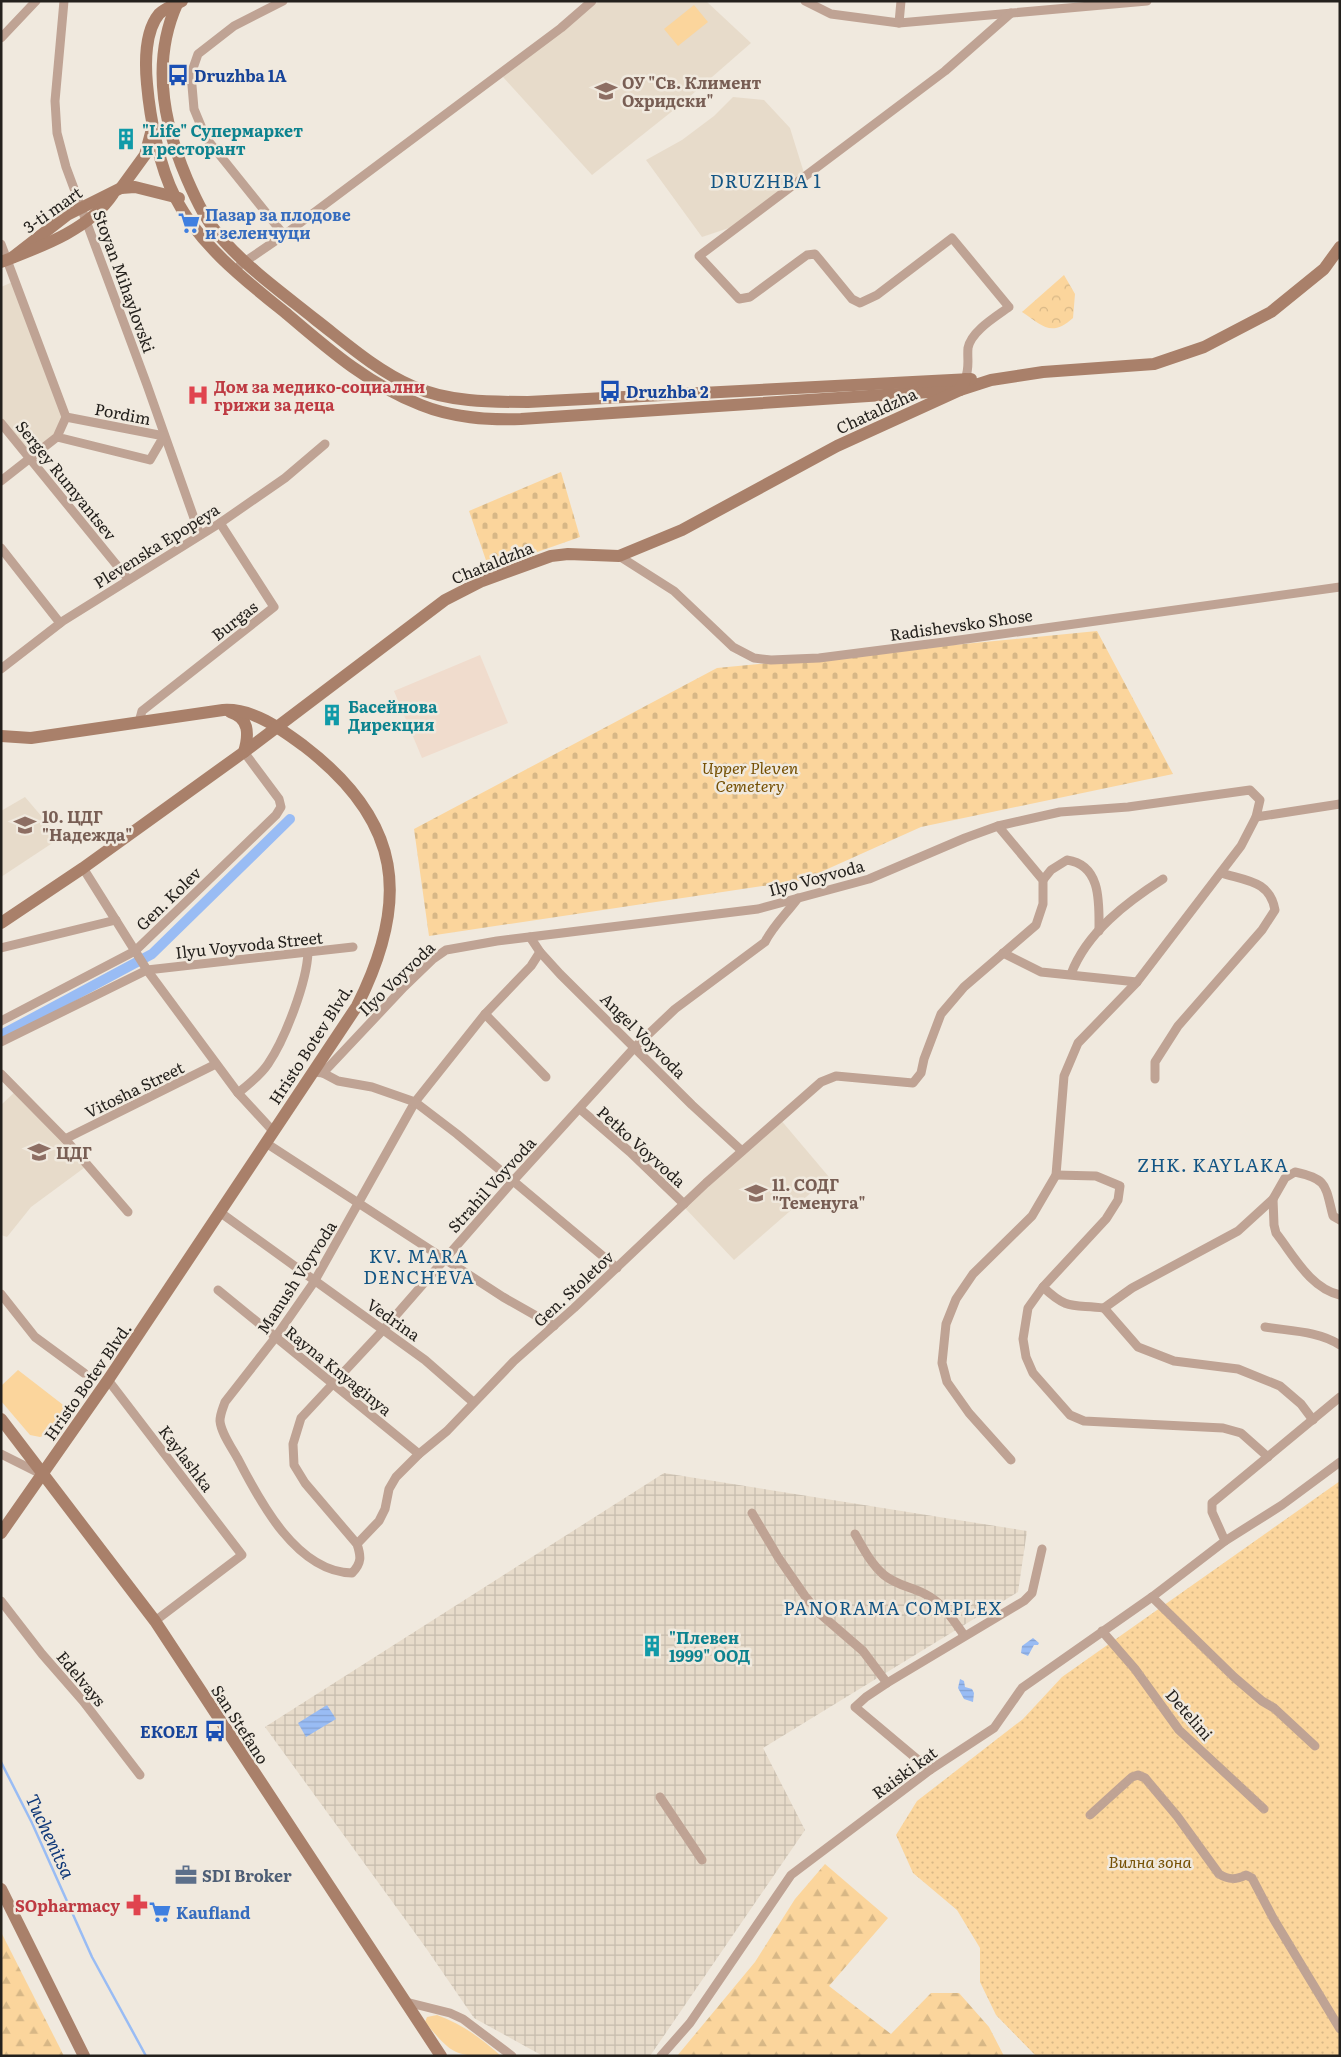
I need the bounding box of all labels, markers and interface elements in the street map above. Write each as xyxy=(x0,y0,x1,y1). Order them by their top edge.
bus stop icon: Druzhba 1A xyxy=(165,62,191,88)
place label: Druzhba 1A xyxy=(194,63,287,87)
place label: ОУ "Св. Климент Охридски" xyxy=(622,70,762,112)
school or university icon: ОУ "Св. Климент Охридски" xyxy=(593,78,619,104)
place label: "Life" Супермаркет и ресторант xyxy=(142,118,303,160)
building icon: "Life" Супермаркет и ресторант xyxy=(113,126,139,152)
district label: DRUZHBA 1 xyxy=(710,167,822,194)
street label: 3-ti mart xyxy=(18,180,87,238)
place label: Пазар за плодове и зеленчуци xyxy=(205,202,351,244)
street label: Stoyan Mihaylovski xyxy=(88,206,162,356)
supermarket icon: Пазар за плодове и зеленчуци xyxy=(176,210,202,236)
place label: Дом за медико-социални грижи за деца xyxy=(214,374,425,416)
bus stop icon: Druzhba 2 xyxy=(597,378,623,404)
place label: Druzhba 2 xyxy=(626,379,709,403)
street label: Chataldzha xyxy=(832,381,921,439)
hospital icon: Дом за медико-социални грижи за деца xyxy=(185,382,211,408)
street label: Pordim xyxy=(93,396,154,430)
street label: Sergey Rumyantsev xyxy=(11,415,123,546)
street label: Plevenska Epopeya xyxy=(89,496,224,593)
street label: Chataldzha xyxy=(447,535,537,589)
street label: Burgas xyxy=(206,594,262,646)
street label: Radishevsko Shose xyxy=(888,602,1034,646)
place label: Басейнова Дирекция xyxy=(348,694,438,736)
building icon: Басейнова Дирекция xyxy=(319,702,345,728)
park label: Upper Pleven Cemetery xyxy=(702,755,799,797)
place label: 10. ЦДГ "Надежда" xyxy=(42,804,132,846)
school or university icon: 10. ЦДГ "Надежда" xyxy=(12,812,38,838)
street label: Ilyo Voyvoda xyxy=(765,853,867,901)
street label: Gen. Kolev xyxy=(130,860,207,935)
street label: Ilyu Voyvoda Street xyxy=(174,924,325,964)
street label: Ilyo Voyvoda xyxy=(352,935,440,1021)
street label: Hristo Botev Blvd. xyxy=(262,979,358,1109)
street label: Angel Voyvoda xyxy=(596,987,693,1084)
street label: Vitosha Street xyxy=(80,1054,188,1123)
street label: Petko Voyvoda xyxy=(592,1100,692,1193)
street label: Strahil Voyvoda xyxy=(441,1130,541,1237)
school or university icon: ЦДГ xyxy=(26,1139,52,1165)
place label: ЦДГ xyxy=(56,1140,92,1164)
district label: ZHK. KAYLAKA xyxy=(1137,1151,1289,1178)
place label: 11. СОДГ "Теменуга" xyxy=(772,1172,865,1214)
school or university icon: 11. СОДГ "Теменуга" xyxy=(743,1180,769,1206)
street label: Manush Voyvoda xyxy=(250,1215,342,1338)
district label: KV. MARA DENCHEVA xyxy=(363,1242,475,1290)
street label: Gen. Stoletov xyxy=(527,1244,619,1332)
street label: Vedrina xyxy=(362,1292,426,1346)
street label: Hristo Botev Blvd. xyxy=(37,1317,137,1445)
street label: Rayna Knyaginya xyxy=(280,1319,398,1421)
street label: Kaylashka xyxy=(154,1420,220,1497)
district label: PANORAMA COMPLEX xyxy=(784,1594,1002,1621)
place label: "Плевен 1999" ООД xyxy=(669,1625,750,1667)
building icon: "Плевен 1999" ООД xyxy=(639,1633,665,1659)
street label: Edelvays xyxy=(52,1645,112,1711)
street label: San Stefano xyxy=(206,1680,276,1768)
street label: Detelini xyxy=(1161,1683,1219,1745)
bus stop icon: ЕКОЕЛ xyxy=(202,1718,228,1744)
place label: ЕКОЕЛ xyxy=(140,1719,198,1743)
street label: Raiski kat xyxy=(867,1740,942,1804)
water label: Tuchenitsa xyxy=(20,1789,83,1883)
park label: Вилна зона xyxy=(1108,1849,1193,1873)
office icon: SDI Broker xyxy=(173,1862,199,1888)
place label: SDI Broker xyxy=(202,1863,292,1887)
pharmacy icon: SOpharmacy xyxy=(124,1892,150,1918)
place label: SOpharmacy xyxy=(15,1893,120,1917)
supermarket icon: Kaufland xyxy=(147,1899,173,1925)
place label: Kaufland xyxy=(176,1900,251,1924)

